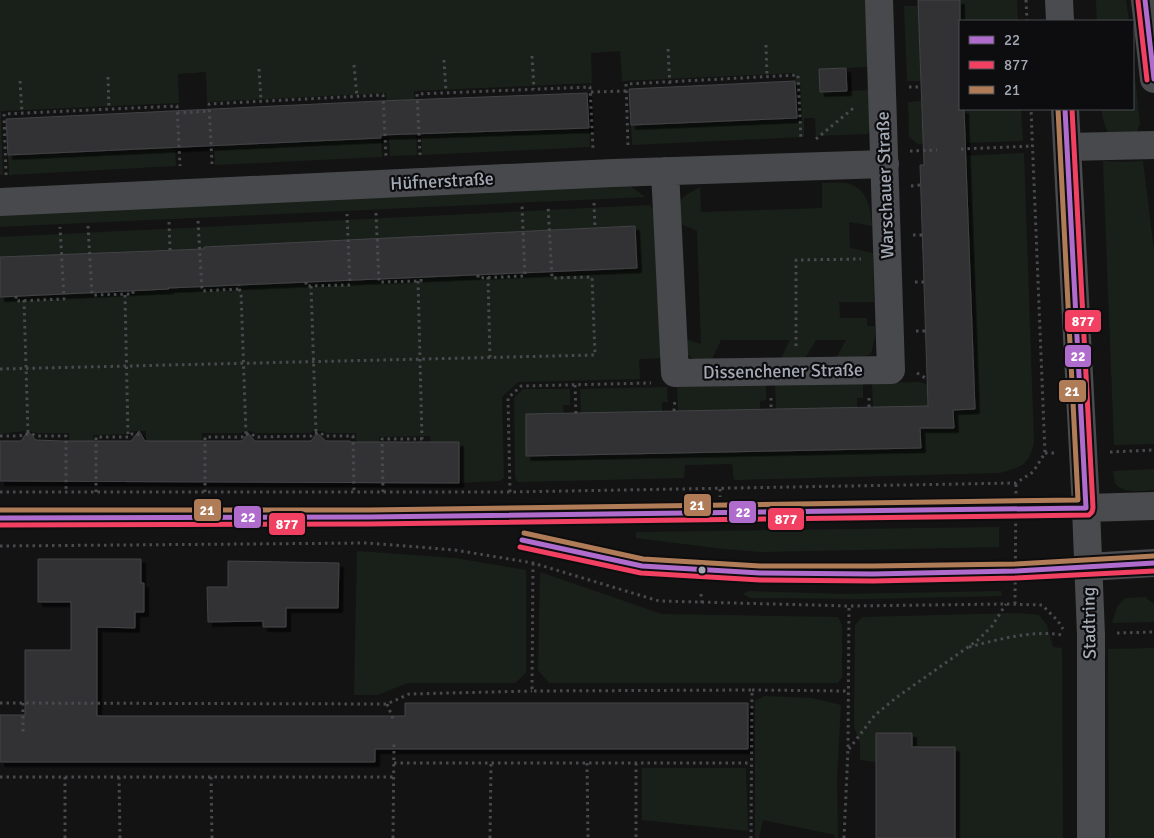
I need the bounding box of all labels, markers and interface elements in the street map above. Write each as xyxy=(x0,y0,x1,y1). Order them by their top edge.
legend xyxy=(959,20,1134,110)
text: 22 xyxy=(1004,31,1020,49)
text: 877 xyxy=(1004,56,1028,74)
text: 21 xyxy=(1004,81,1020,99)
street label: Warschauer Straße xyxy=(871,111,899,259)
street label: Hüfnerstraße xyxy=(390,167,494,195)
line badge: 877 xyxy=(1064,309,1102,333)
text: 877 xyxy=(1072,313,1095,330)
line badge: 22 xyxy=(1064,344,1092,368)
text: 22 xyxy=(1070,348,1086,365)
street label: Dissenchener Straße xyxy=(703,359,863,383)
line badge: 21 xyxy=(1058,379,1087,403)
text: 21 xyxy=(1064,383,1080,400)
line badge: 21 xyxy=(683,493,712,517)
text: 21 xyxy=(689,497,705,514)
line badge: 21 xyxy=(193,498,222,522)
line badge: 22 xyxy=(728,500,757,524)
text: 21 xyxy=(199,502,215,519)
text: 22 xyxy=(735,504,751,521)
line badge: 22 xyxy=(233,505,262,529)
line badge: 877 xyxy=(767,507,805,531)
text: 22 xyxy=(240,509,256,526)
text: 877 xyxy=(775,511,798,528)
line badge: 877 xyxy=(268,512,306,536)
text: 877 xyxy=(276,516,299,533)
unlabelled marker xyxy=(697,565,707,575)
street label: Stadtring xyxy=(1077,587,1101,659)

